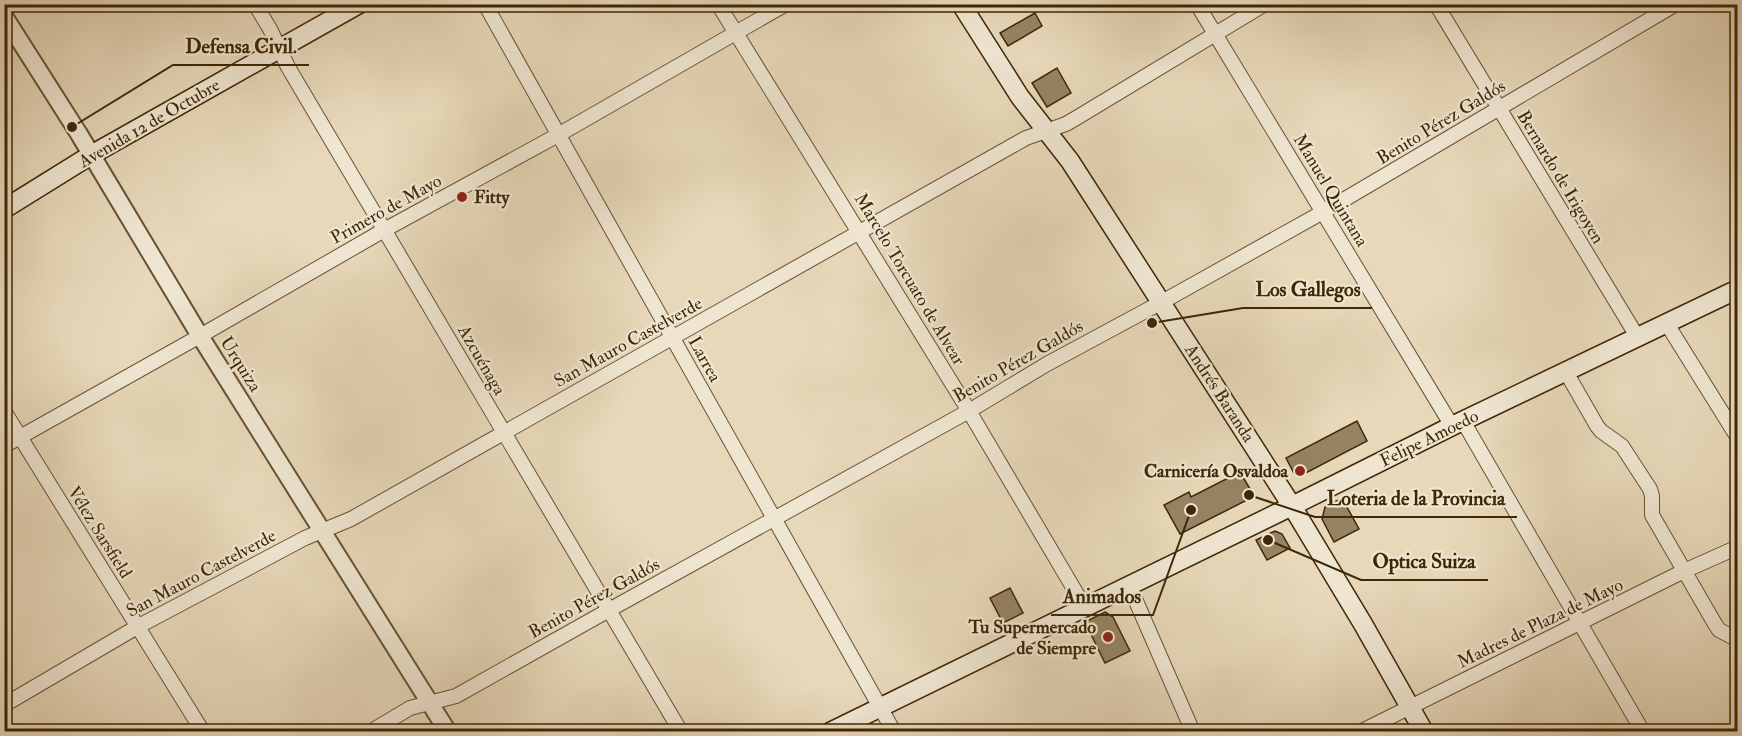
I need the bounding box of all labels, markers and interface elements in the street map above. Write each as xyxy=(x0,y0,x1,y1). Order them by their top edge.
callout: Defensa Civil. xyxy=(173,27,309,65)
text: Defensa Civil. xyxy=(185,34,297,59)
street label: Avenida 12 de Octubre xyxy=(74,73,225,174)
street label: Benito Pérez Galdós xyxy=(1373,75,1510,170)
street label: Bernardo de Irigoyen xyxy=(1512,106,1609,248)
street label: Manuel Quintana xyxy=(1288,130,1374,251)
street label: Primero de Mayo xyxy=(327,169,446,249)
place label: Fitty xyxy=(474,186,510,209)
street label: Marcelo Torcuato de Alvear xyxy=(849,189,970,370)
marker: Fitty xyxy=(455,190,469,204)
callout: Los Gallegos xyxy=(1243,270,1372,308)
text: Los Gallegos xyxy=(1255,277,1361,303)
street label: San Mauro Castelverde xyxy=(550,292,707,393)
street label: Benito Pérez Galdós xyxy=(949,315,1087,408)
street label: Azcuénaga xyxy=(452,320,511,400)
street label: Urquiza xyxy=(215,332,267,397)
street label: Larrea xyxy=(683,332,727,387)
street label: Andrés Baranda xyxy=(1179,339,1260,447)
street label: Felipe Amoedo xyxy=(1376,404,1483,472)
place label: Carnicería Osvaldoa xyxy=(1144,460,1289,483)
marker: Carnicería Osvaldoa xyxy=(1293,464,1307,478)
callout: Loteria de la Provincia xyxy=(1315,479,1517,517)
street label: Vélez Sarsfield xyxy=(62,482,137,583)
text: Loteria de la Provincia xyxy=(1327,486,1506,511)
street label: San Mauro Castelverde xyxy=(122,524,280,623)
callout: Optica Suiza xyxy=(1361,542,1488,580)
text: Optica Suiza xyxy=(1372,549,1476,575)
street label: Benito Pérez Galdós xyxy=(525,553,664,644)
street label: Madres de Plaza de Mayo xyxy=(1454,573,1627,674)
callout: Animados xyxy=(1051,577,1153,615)
text: Animados xyxy=(1062,584,1141,609)
place label: Tu Supermercado de Siempre xyxy=(968,616,1096,660)
marker: Tu Supermercado de Siempre xyxy=(1101,630,1115,644)

